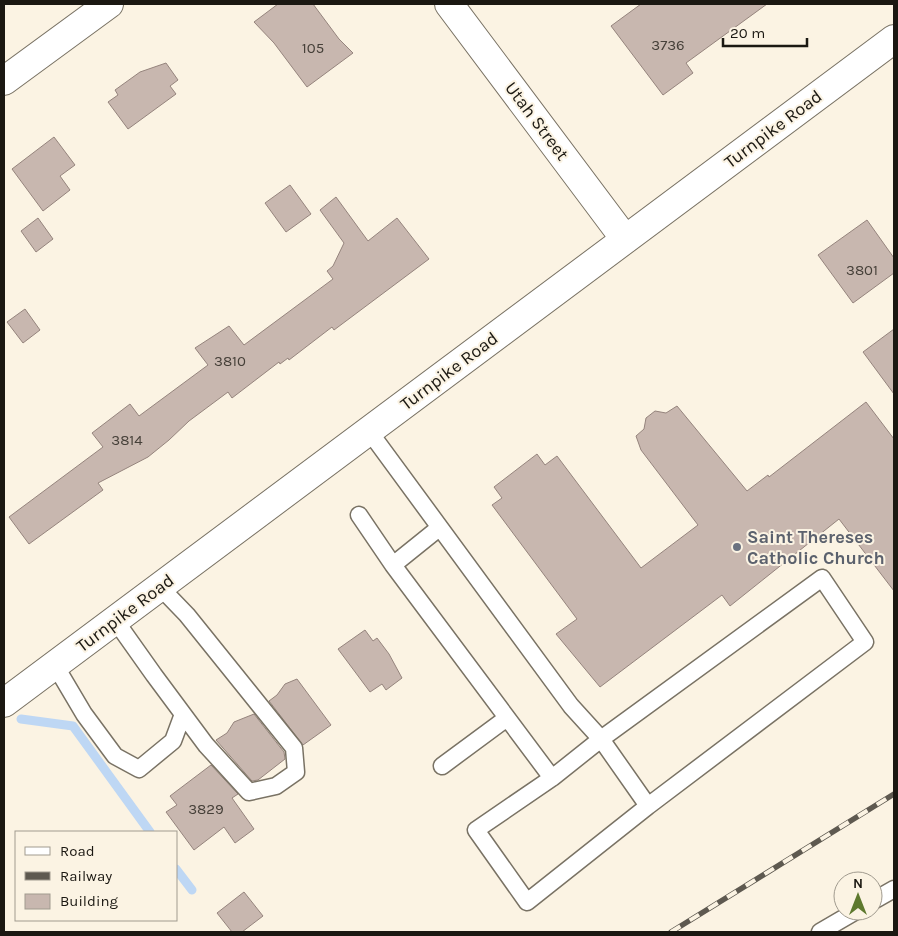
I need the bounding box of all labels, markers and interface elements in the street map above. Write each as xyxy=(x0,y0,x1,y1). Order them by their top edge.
scale bar xyxy=(723,15,807,47)
text: 20 m xyxy=(730,24,765,42)
house number: 3736 xyxy=(651,36,685,54)
house number: 105 xyxy=(302,39,324,57)
street label: Utah Street xyxy=(500,77,574,165)
street label: Turnpike Road xyxy=(720,85,826,173)
house number: 3801 xyxy=(846,261,878,279)
street label: Turnpike Road xyxy=(396,327,502,415)
house number: 3810 xyxy=(214,352,246,370)
house number: 3814 xyxy=(111,431,143,449)
place label: Saint Thereses Catholic Church xyxy=(747,526,885,569)
marker: Saint Thereses Catholic Church xyxy=(731,541,743,553)
street label: Turnpike Road xyxy=(72,569,178,657)
house number: 3829 xyxy=(188,800,224,818)
legend xyxy=(15,831,178,921)
text: Road xyxy=(60,842,95,860)
text: Railway xyxy=(60,867,112,885)
north arrow xyxy=(833,871,883,921)
text: N xyxy=(853,875,863,892)
text: Building xyxy=(60,892,118,910)

